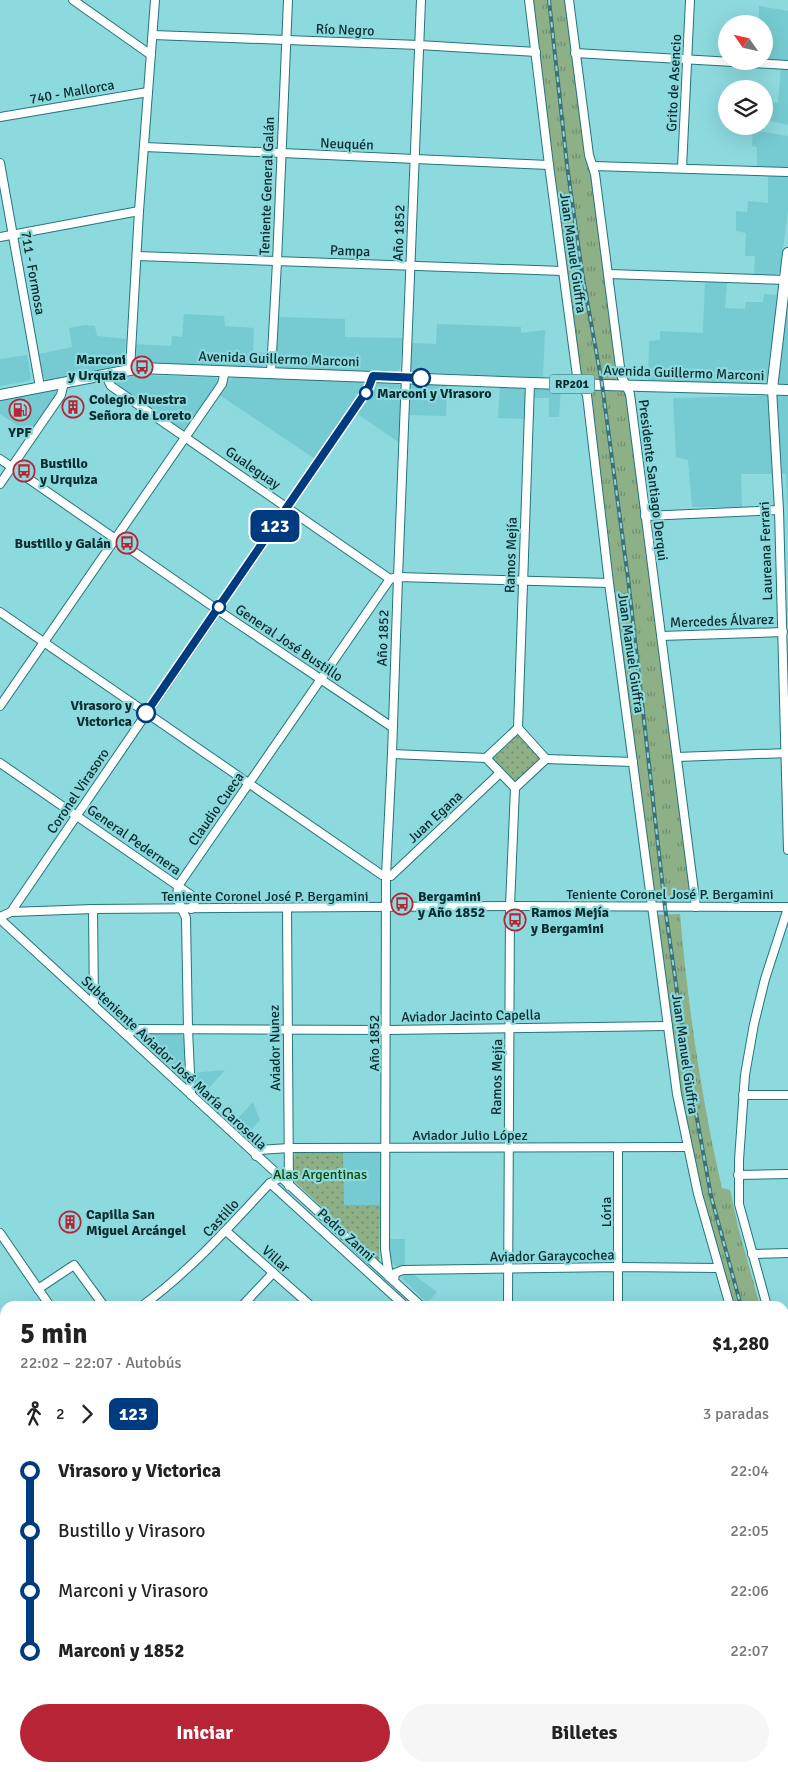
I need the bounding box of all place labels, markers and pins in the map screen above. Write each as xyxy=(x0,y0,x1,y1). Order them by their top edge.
place label: Marconi y Urquiza xyxy=(67,351,126,384)
bus stop icon: Marconi y Urquiza xyxy=(130,355,154,379)
unlabelled marker xyxy=(411,368,431,388)
place label: Marconi y Virasoro xyxy=(377,385,491,402)
marker: Marconi y Virasoro xyxy=(359,386,373,400)
place label: Colegio Nuestra Señora de Loreto xyxy=(89,391,191,424)
building icon: Colegio Nuestra Señora de Loreto xyxy=(61,395,85,419)
fuel station icon: YPF xyxy=(8,398,32,422)
place label: YPF xyxy=(7,424,32,441)
place label: Bustillo y Urquiza xyxy=(39,455,98,488)
bus stop icon: Bustillo y Urquiza xyxy=(12,459,36,483)
bus stop icon: Bustillo y Galán xyxy=(115,531,139,555)
place label: Bustillo y Galán xyxy=(15,535,111,552)
unlabelled marker xyxy=(212,600,226,614)
place label: Virasoro y Victorica xyxy=(71,697,132,730)
marker: Virasoro y Victorica xyxy=(136,703,156,723)
place label: Bergamini y Año 1852 xyxy=(417,888,485,921)
bus stop icon: Bergamini y Año 1852 xyxy=(390,892,414,916)
place label: Ramos Mejía y Bergamini xyxy=(530,904,609,937)
bus stop icon: Ramos Mejía y Bergamini xyxy=(503,908,527,932)
place label: Capilla San Miguel Arcángel xyxy=(86,1206,187,1239)
building icon: Capilla San Miguel Arcángel xyxy=(58,1210,82,1234)

